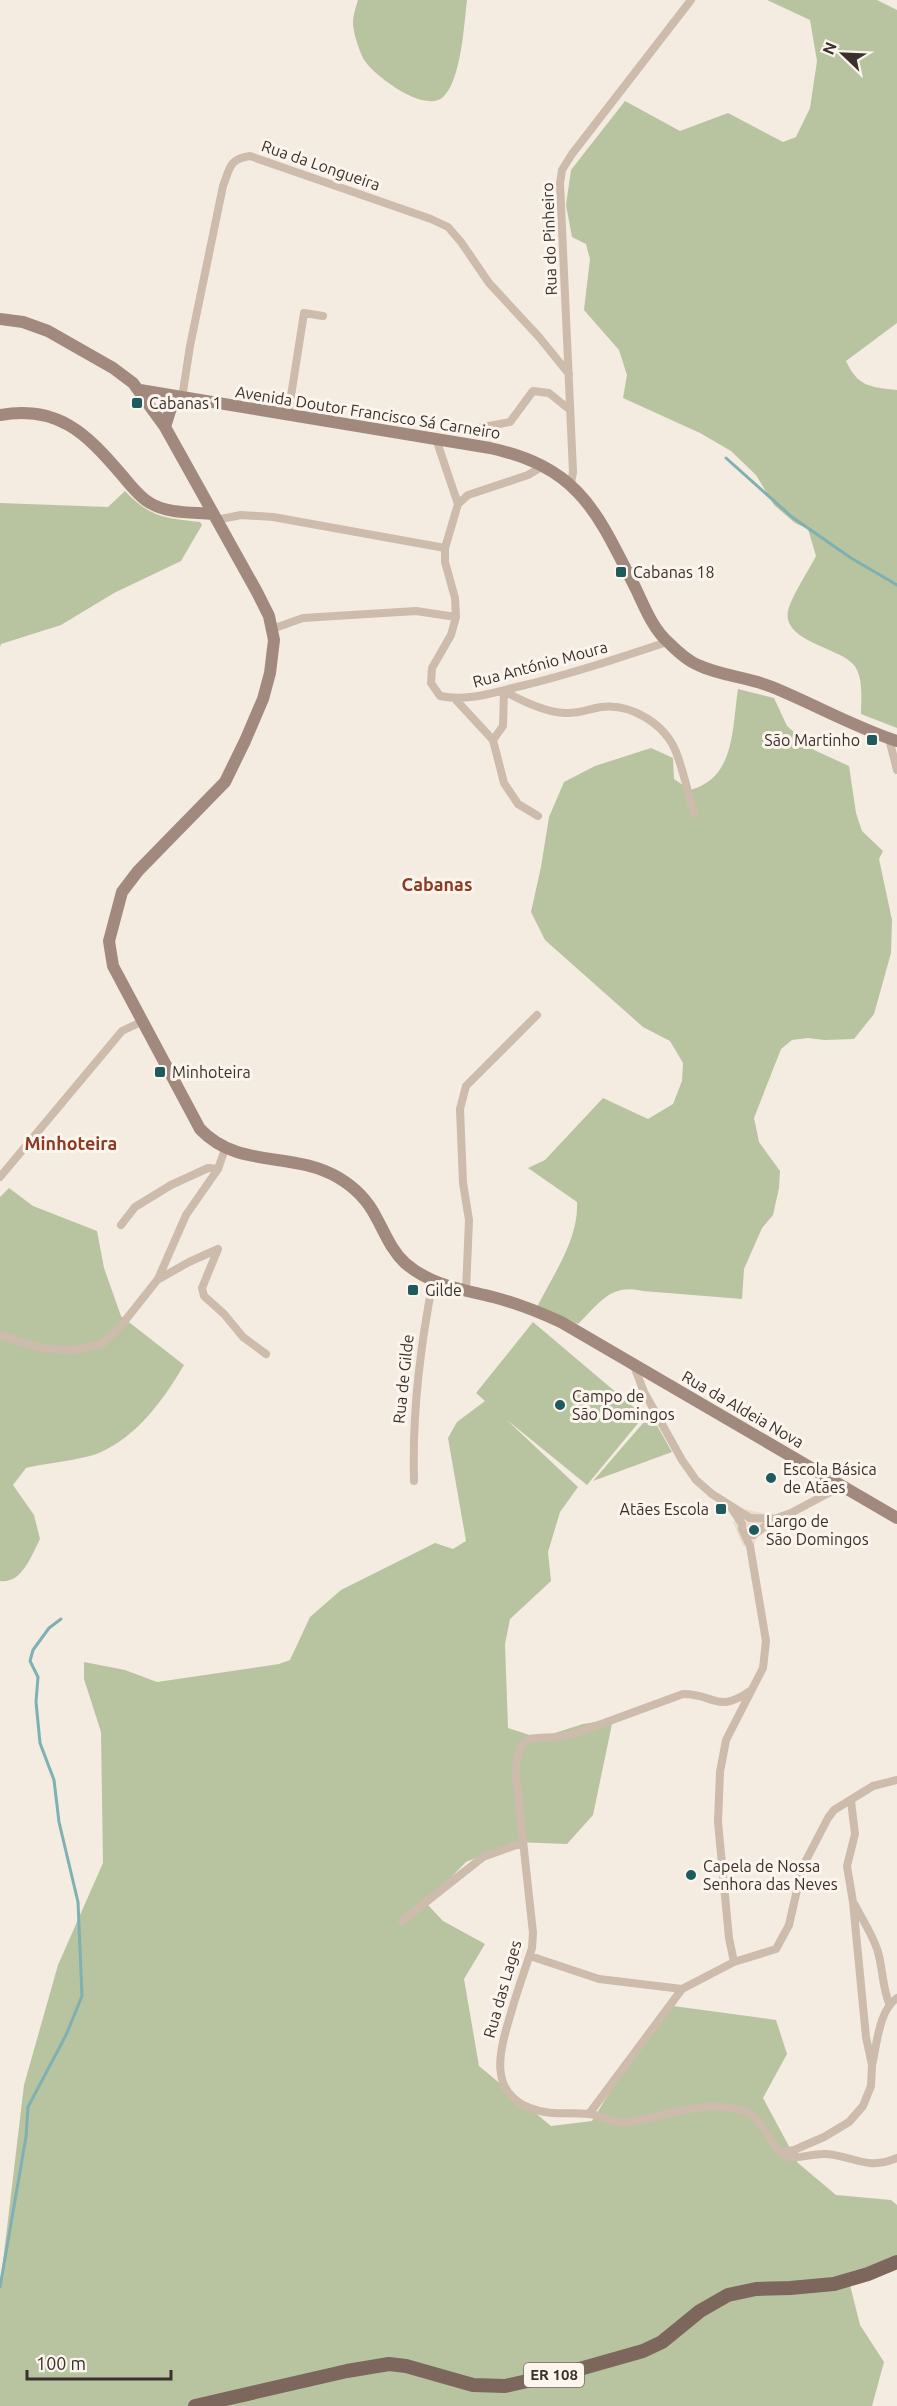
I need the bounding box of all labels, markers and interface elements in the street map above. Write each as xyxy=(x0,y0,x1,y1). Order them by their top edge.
north arrow xyxy=(813,24,873,84)
text: N xyxy=(819,39,840,57)
street label: Rua da Longueira xyxy=(259,136,383,194)
street label: Rua do Pinheiro xyxy=(538,182,560,296)
street label: Avenida Doutor Francisco Sá Carneiro xyxy=(234,382,502,442)
place label: Cabanas 1 xyxy=(149,394,222,412)
marker: Cabanas 1 xyxy=(130,396,144,410)
place label: Cabanas 18 xyxy=(633,563,715,581)
marker: Cabanas 18 xyxy=(614,565,628,579)
street label: Rua António Moura xyxy=(471,637,609,691)
place label: São Martinho xyxy=(764,731,860,749)
marker: São Martinho xyxy=(865,733,879,747)
district label: Cabanas xyxy=(402,874,472,894)
place label: Minhoteira xyxy=(172,1063,251,1081)
marker: Minhoteira xyxy=(153,1065,167,1079)
district label: Minhoteira xyxy=(25,1133,117,1153)
place label: Gilde xyxy=(425,1281,462,1299)
marker: Gilde xyxy=(406,1283,420,1297)
street label: Rua de Gilde xyxy=(389,1333,417,1425)
street label: Rua da Aldeia Nova xyxy=(679,1367,807,1451)
place label: Campo de São Domingos xyxy=(572,1387,675,1423)
marker: Campo de São Domingos xyxy=(553,1398,567,1412)
place label: Escola Básica de Atães xyxy=(783,1460,877,1496)
marker: Escola Básica de Atães xyxy=(764,1471,778,1485)
place label: Atães Escola xyxy=(620,1500,709,1518)
marker: Atães Escola xyxy=(714,1502,728,1516)
place label: Largo de São Domingos xyxy=(766,1512,869,1548)
marker: Largo de São Domingos xyxy=(747,1523,761,1537)
place label: Capela de Nossa Senhora das Neves xyxy=(703,1857,838,1893)
marker: Capela de Nossa Senhora das Neves xyxy=(684,1868,698,1882)
street label: Rua das Lages xyxy=(479,1938,525,2040)
scale bar xyxy=(27,2343,171,2381)
text: 100 m xyxy=(36,2353,86,2373)
road number: ER 108 xyxy=(524,2363,584,2387)

